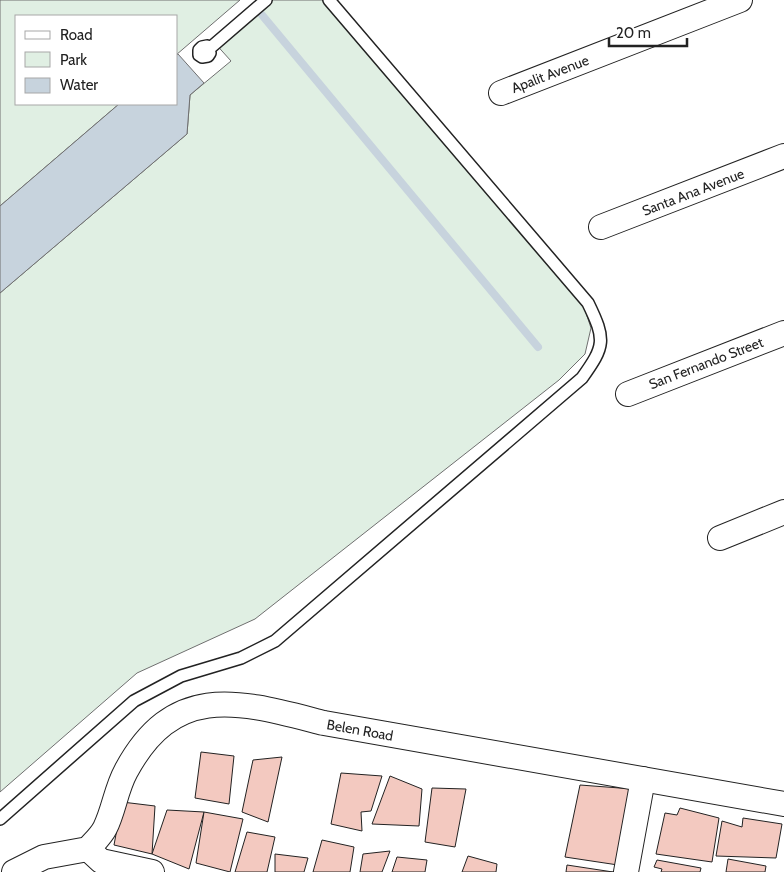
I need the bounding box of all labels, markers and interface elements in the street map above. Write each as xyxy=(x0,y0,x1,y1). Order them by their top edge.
legend xyxy=(15,15,178,105)
scale bar xyxy=(609,15,686,47)
text: 20 m xyxy=(616,24,651,42)
text: Road xyxy=(60,26,93,44)
text: Park xyxy=(60,51,87,69)
street label: Apalit Avenue xyxy=(509,51,591,97)
text: Water xyxy=(60,76,98,94)
street label: Santa Ana Avenue xyxy=(639,164,747,220)
street label: San Fernando Street xyxy=(646,333,766,393)
street label: Belen Road xyxy=(325,715,395,745)

